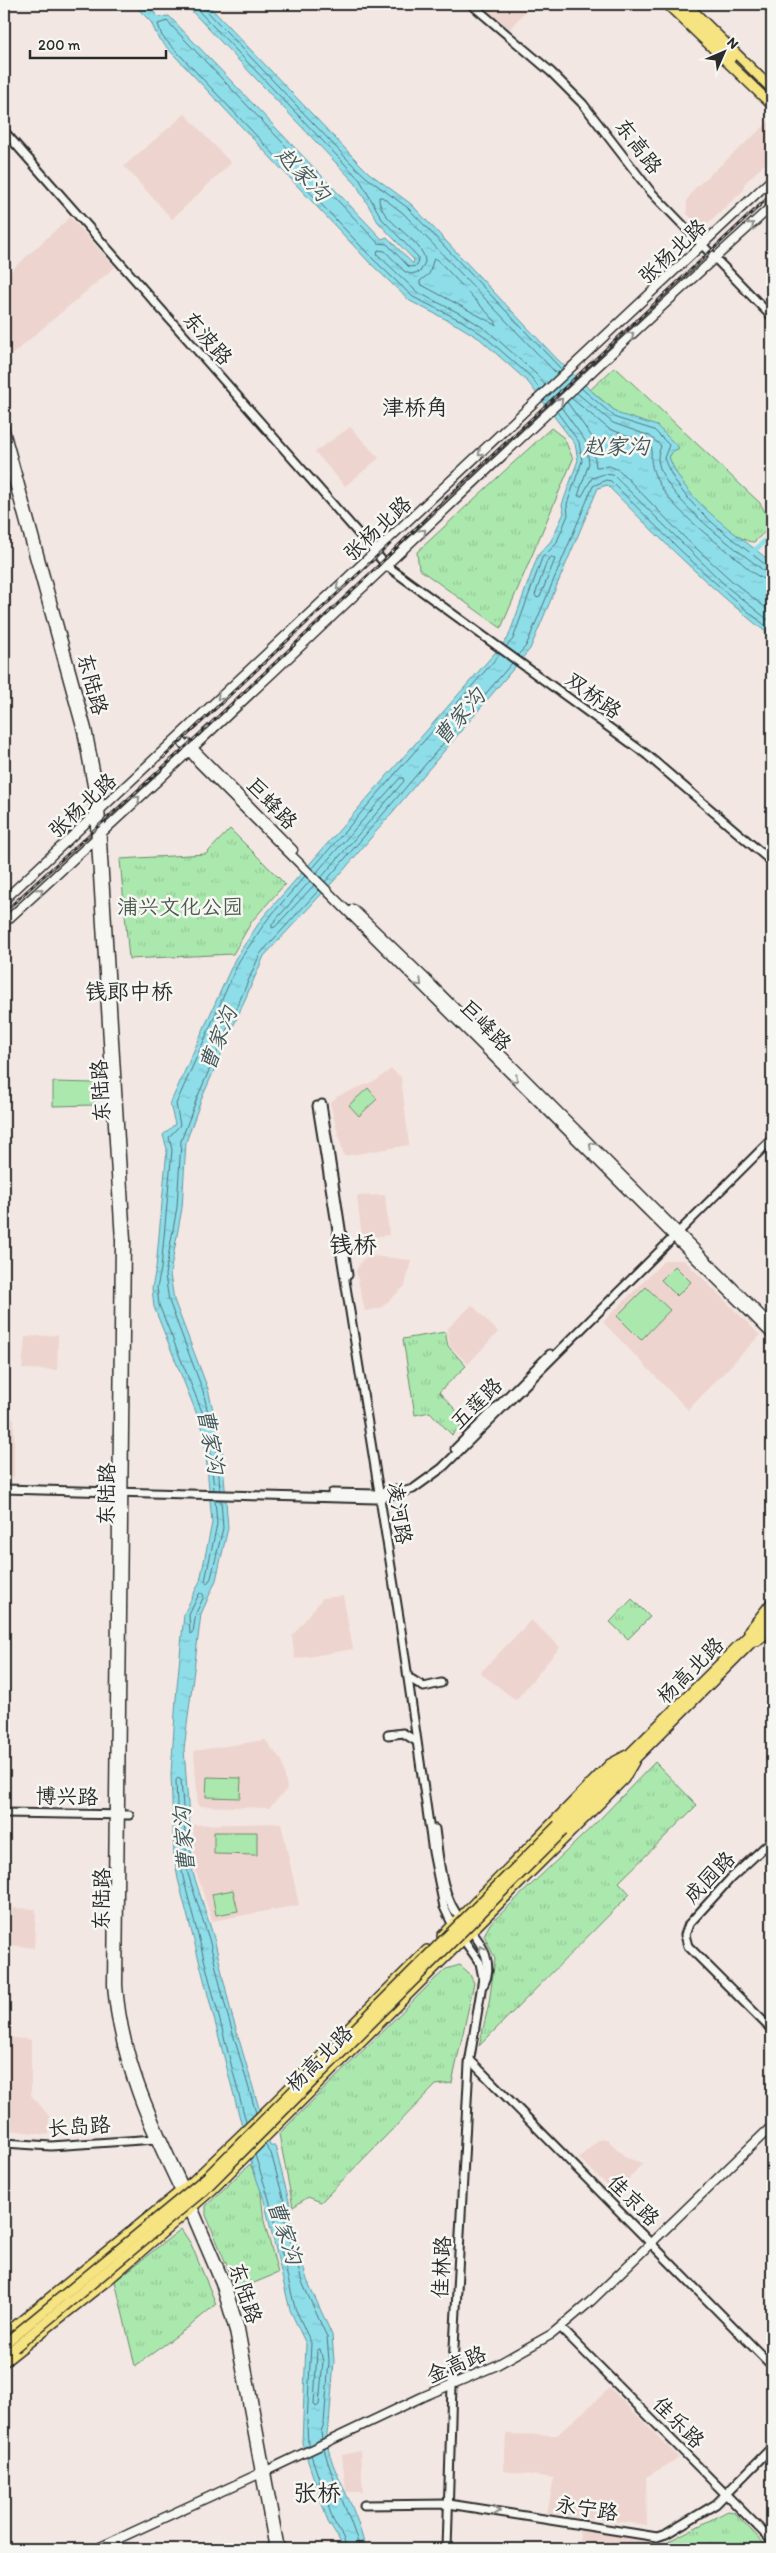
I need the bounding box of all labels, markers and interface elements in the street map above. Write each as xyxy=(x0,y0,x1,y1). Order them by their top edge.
scale bar xyxy=(30,28,166,60)
north arrow xyxy=(698,28,748,78)
text: N xyxy=(723,34,742,53)
text: 200 m xyxy=(38,36,81,54)
street label: 东高路 xyxy=(610,113,668,179)
water label: 赵家沟 xyxy=(270,141,337,209)
street label: 张杨北路 xyxy=(633,213,711,289)
one-way arrow xyxy=(745,222,754,231)
street label: 东波路 xyxy=(178,306,238,370)
one-way arrow xyxy=(625,332,634,341)
district label: 津桥角 xyxy=(382,394,448,421)
one-way arrow xyxy=(554,398,563,407)
water label: 赵家沟 xyxy=(583,433,651,460)
one-way arrow xyxy=(477,447,486,456)
street label: 张杨北路 xyxy=(338,490,416,566)
one-way arrow xyxy=(417,529,426,538)
one-way arrow xyxy=(336,581,345,590)
street label: 东陆路 xyxy=(73,650,113,718)
street label: 双桥路 xyxy=(561,666,627,724)
water label: 曹家沟 xyxy=(427,682,492,751)
one-way arrow xyxy=(216,691,225,700)
street label: 张杨北路 xyxy=(43,767,121,843)
street label: 巨蜂路 xyxy=(241,772,303,834)
one-way arrow xyxy=(132,796,141,805)
one-way arrow xyxy=(34,888,43,897)
park label: 浦兴文化公园 xyxy=(117,894,243,919)
one-way arrow xyxy=(413,977,422,986)
district label: 钱郎中桥 xyxy=(85,978,173,1005)
street label: 巨峰路 xyxy=(455,994,517,1056)
water label: 曹家沟 xyxy=(193,1001,244,1075)
street label: 东陆路 xyxy=(86,1059,114,1123)
one-way arrow xyxy=(509,1073,518,1082)
one-way arrow xyxy=(589,1142,598,1151)
district label: 钱桥 xyxy=(329,1230,377,1259)
street label: 五莲路 xyxy=(445,1372,507,1434)
water label: 曹家沟 xyxy=(192,1406,230,1478)
street label: 东陆路 xyxy=(93,1462,119,1526)
street label: 凌河路 xyxy=(383,1480,417,1546)
street label: 杨高北路 xyxy=(651,1631,729,1709)
street label: 博兴路 xyxy=(35,1783,99,1809)
water label: 曹家沟 xyxy=(168,1804,200,1874)
street label: 成园路 xyxy=(678,1846,740,1908)
street label: 东陆路 xyxy=(88,1867,114,1931)
one-way arrow xyxy=(478,1945,489,1954)
street label: 杨高北路 xyxy=(280,2019,358,2097)
street label: 长岛路 xyxy=(47,2111,111,2141)
street label: 佳京路 xyxy=(603,2169,665,2231)
water label: 曹家沟 xyxy=(262,2196,309,2269)
street label: 佳林路 xyxy=(427,2235,455,2299)
street label: 东陆路 xyxy=(224,2259,268,2327)
street label: 金高路 xyxy=(422,2340,490,2388)
street label: 佳乐路 xyxy=(648,2391,710,2453)
district label: 张桥 xyxy=(293,2478,341,2507)
street label: 永宁路 xyxy=(554,2491,620,2525)
one-way arrow xyxy=(493,2506,501,2516)

